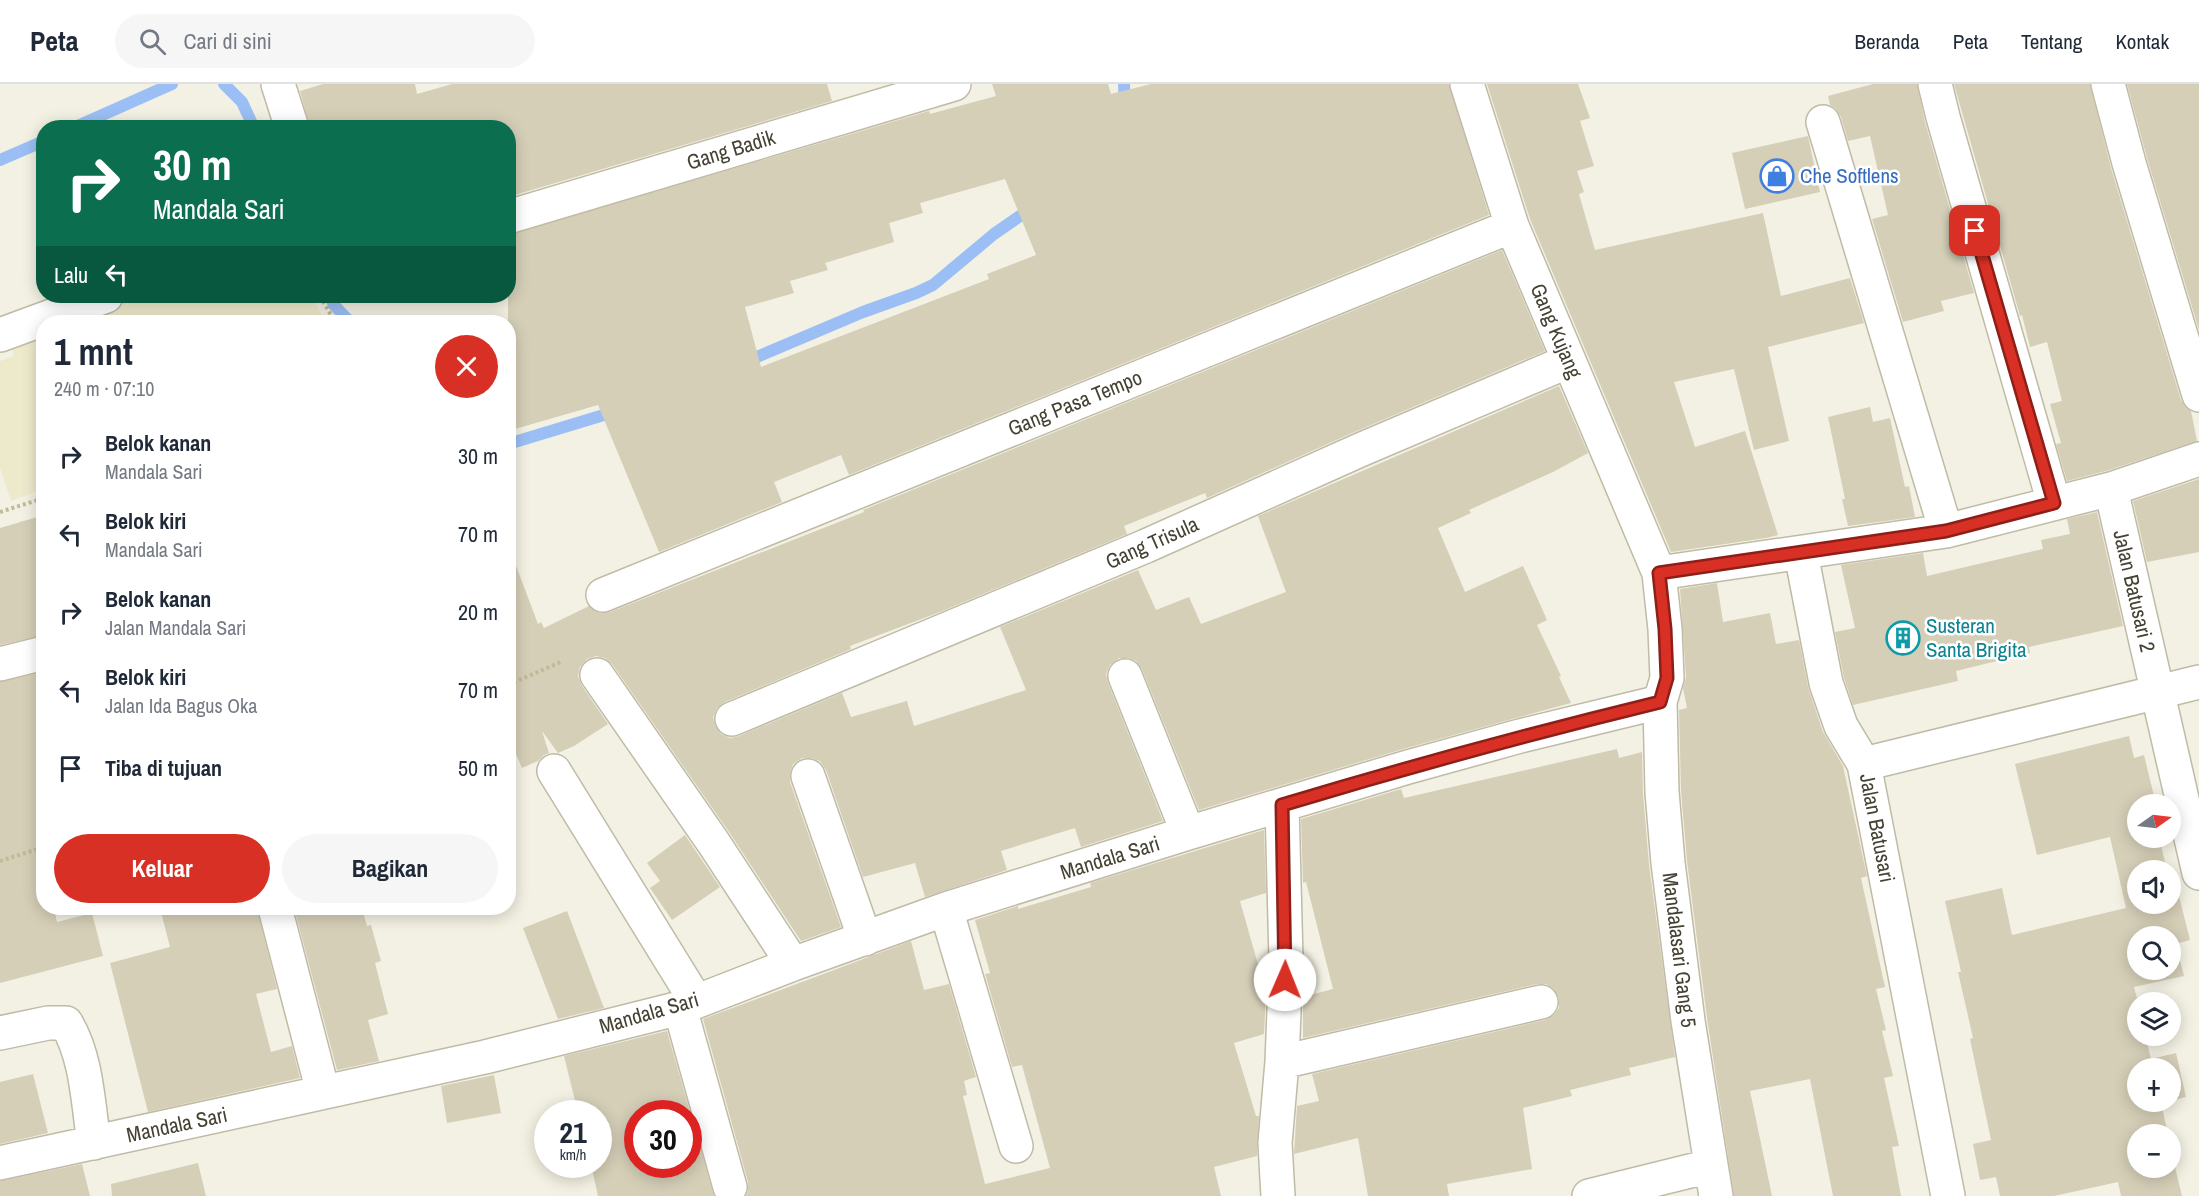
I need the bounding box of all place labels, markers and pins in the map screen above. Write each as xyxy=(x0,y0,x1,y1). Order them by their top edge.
shop icon: Che Softlens xyxy=(1759,158,1795,194)
place label: Che Softlens xyxy=(1800,161,1899,190)
pin xyxy=(1949,205,2000,256)
place label: Susteran Santa Brigita xyxy=(1926,611,2027,664)
building icon: Susteran Santa Brigita xyxy=(1885,620,1921,656)

